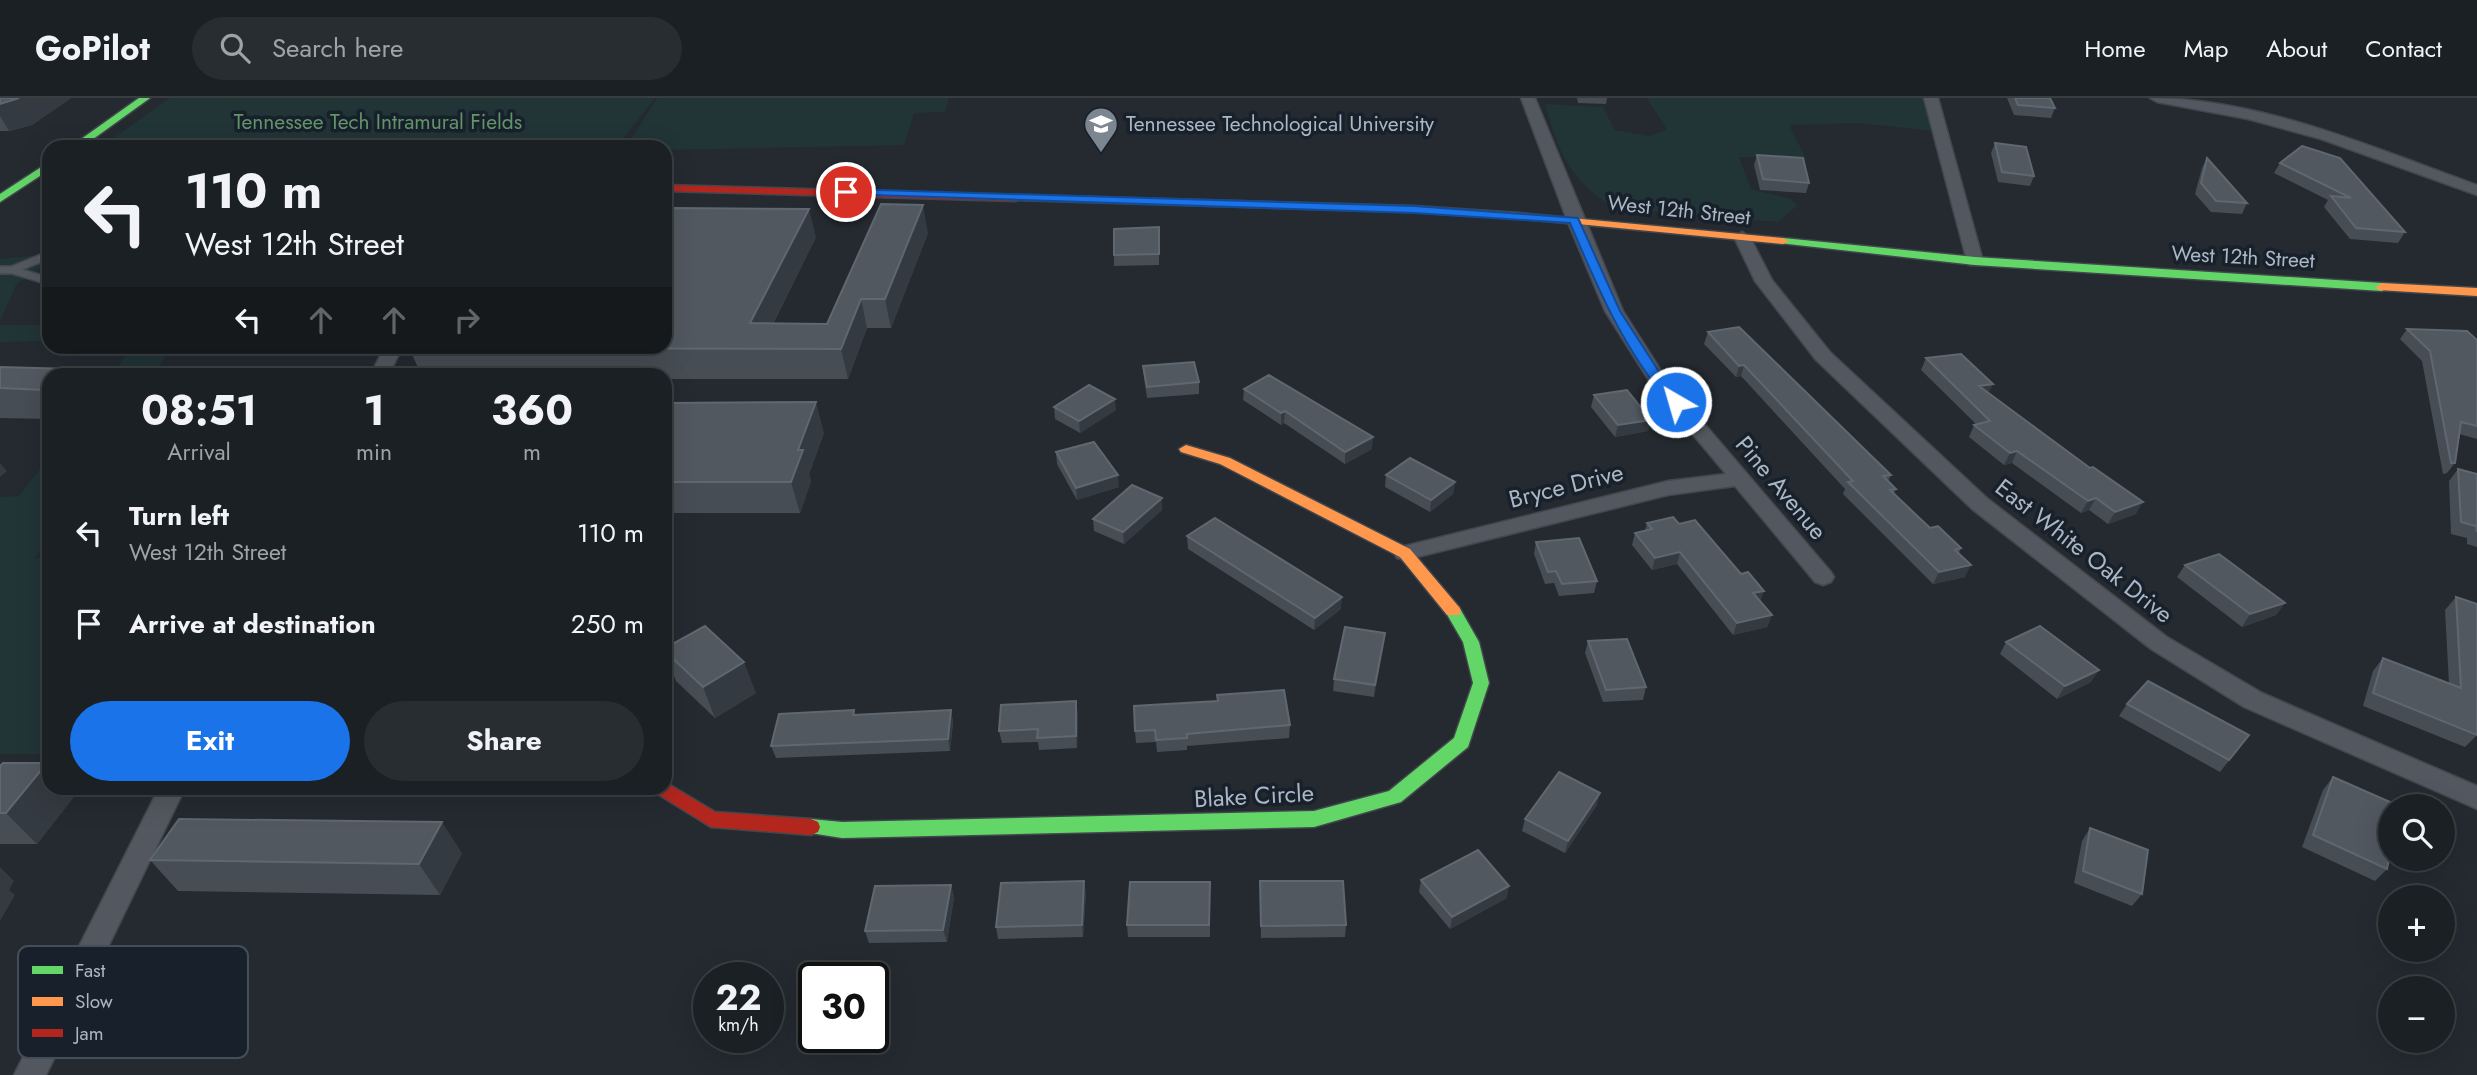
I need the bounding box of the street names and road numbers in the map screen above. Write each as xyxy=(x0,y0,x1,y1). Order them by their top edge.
street label: West 12th Street xyxy=(1606,188,1752,232)
street label: West 12th Street xyxy=(2171,238,2315,276)
street label: Pine Avenue xyxy=(1727,428,1835,547)
street label: Bryce Drive xyxy=(1505,454,1627,517)
street label: East White Oak Drive xyxy=(1988,470,2181,631)
street label: Blake Circle xyxy=(1193,775,1315,816)

